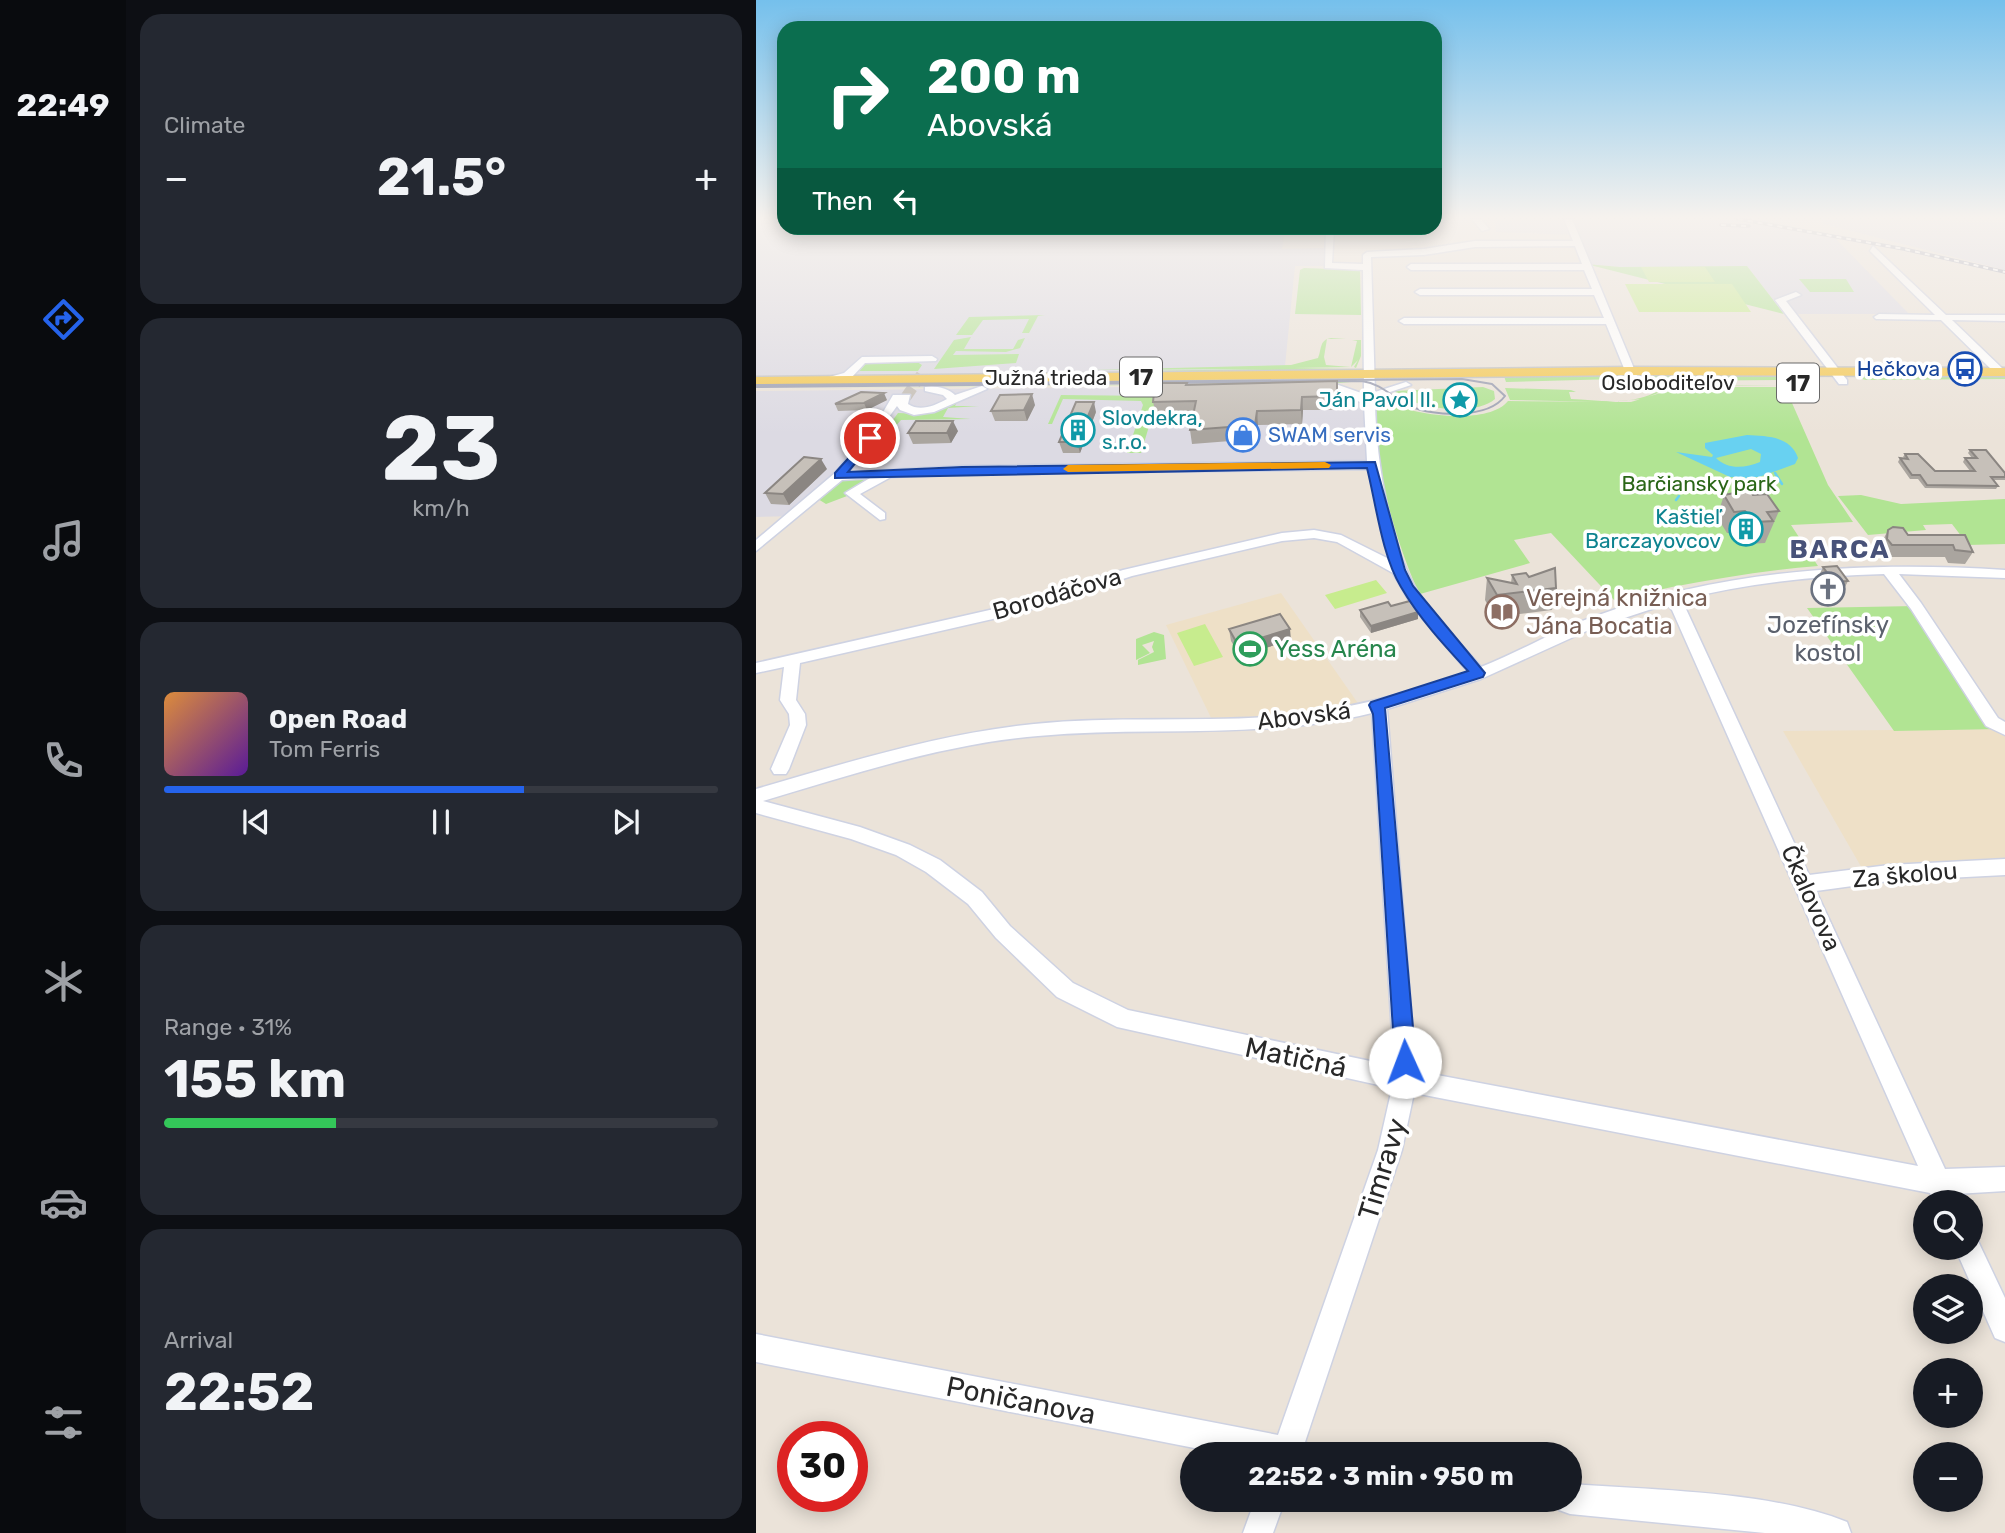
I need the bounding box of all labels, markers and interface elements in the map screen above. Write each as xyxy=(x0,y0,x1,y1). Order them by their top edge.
text: 200 m xyxy=(927,47,1081,105)
icon: right xyxy=(812,49,903,140)
text: 22:49 xyxy=(16,86,110,124)
text: Abovská xyxy=(927,106,1053,144)
text: Climate xyxy=(164,111,245,139)
text: 21.5° xyxy=(377,146,506,208)
text: − xyxy=(164,155,189,201)
text: + xyxy=(694,155,718,201)
icon: left xyxy=(887,182,925,220)
text: Then xyxy=(812,186,873,217)
icon: directions xyxy=(39,295,88,344)
bus stop icon: Hečkova xyxy=(1946,350,1984,388)
place label: Hečkova xyxy=(1857,356,1940,381)
road number: 17 xyxy=(1120,358,1162,396)
road number: 17 xyxy=(1777,364,1819,402)
street label: Južná trieda xyxy=(985,365,1107,390)
street label: Osloboditeľov xyxy=(1601,370,1735,395)
place icon: Ján Pavol II. xyxy=(1441,381,1479,419)
place label: Ján Pavol II. xyxy=(1319,387,1436,412)
text: 23 xyxy=(381,394,501,502)
place label: Slovdekra, s.r.o. xyxy=(1102,405,1203,454)
pin xyxy=(840,408,900,468)
building icon: Slovdekra, s.r.o. xyxy=(1059,411,1097,449)
shop icon: SWAM servis xyxy=(1224,416,1262,454)
icon: arrive xyxy=(851,419,889,457)
place label: SWAM servis xyxy=(1268,422,1391,447)
park label: Barčiansky park xyxy=(1621,471,1777,496)
text: km/h xyxy=(412,494,470,522)
place label: Kaštieľ Barczayovcov xyxy=(1585,504,1723,553)
building icon: Kaštieľ Barczayovcov xyxy=(1727,510,1765,548)
icon: music xyxy=(39,516,88,565)
district label: BARCA xyxy=(1789,534,1891,565)
street label: Borodáčova xyxy=(989,562,1125,626)
church icon: Jozefínsky kostol xyxy=(1809,570,1847,608)
place label: Verejná knižnica Jána Bocatia xyxy=(1526,584,1708,640)
library icon: Verejná knižnica Jána Bocatia xyxy=(1483,593,1521,631)
place label: Jozefínsky kostol xyxy=(1767,611,1889,667)
sports icon: Yess Aréna xyxy=(1231,630,1269,668)
place label: Yess Aréna xyxy=(1274,635,1397,663)
street label: Abovská xyxy=(1256,696,1352,736)
text: Open Road xyxy=(269,704,407,735)
text: Tom Ferris xyxy=(269,735,380,763)
icon: phone xyxy=(39,736,88,785)
icon: previous xyxy=(237,803,275,841)
icon: pause xyxy=(422,803,460,841)
icon: next xyxy=(607,803,645,841)
street label: Čkalovova xyxy=(1775,841,1847,955)
street label: Za školou xyxy=(1851,856,1959,894)
icon: climate xyxy=(39,957,88,1006)
text: Range · 31% xyxy=(164,1013,292,1041)
position arrow xyxy=(1368,1025,1442,1099)
street label: Matičná xyxy=(1242,1031,1350,1084)
text: 155 km xyxy=(164,1048,346,1110)
street label: Timravy xyxy=(1351,1114,1414,1224)
icon: car xyxy=(39,1178,88,1227)
map controls xyxy=(1913,1190,1983,1512)
button: search xyxy=(1913,1190,1983,1260)
button: layers xyxy=(1913,1274,1983,1344)
text: Arrival xyxy=(164,1326,233,1354)
button: + xyxy=(1913,1358,1983,1428)
text: 22:52 xyxy=(164,1361,314,1423)
street label: Poničanova xyxy=(943,1370,1098,1431)
icon: filters xyxy=(39,1398,88,1447)
speed limit sign: 30 xyxy=(777,1421,868,1512)
button: − xyxy=(1913,1442,1983,1512)
text: 22:52 · 3 min · 950 m xyxy=(1248,1461,1514,1492)

